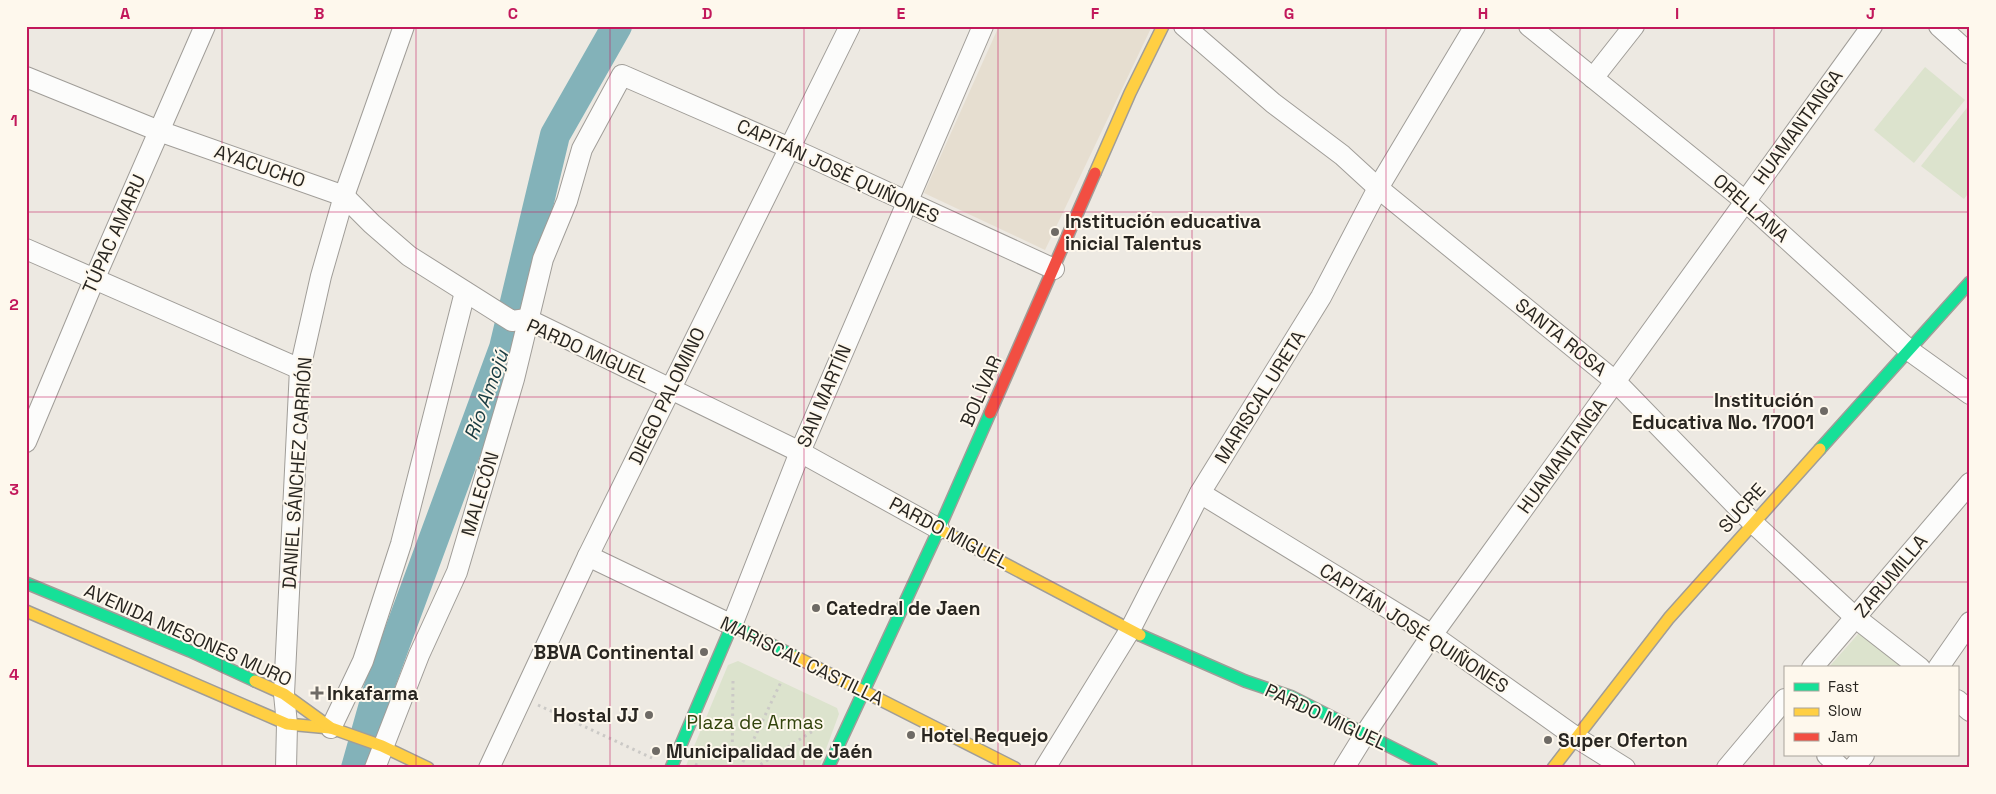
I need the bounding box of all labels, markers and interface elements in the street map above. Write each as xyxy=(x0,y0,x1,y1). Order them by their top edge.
text: A xyxy=(120,3,130,24)
text: B xyxy=(314,3,324,24)
text: C xyxy=(508,3,518,24)
text: D xyxy=(702,3,712,24)
text: E xyxy=(897,3,906,24)
text: F xyxy=(1091,3,1100,24)
text: G xyxy=(1284,3,1294,24)
text: H xyxy=(1478,3,1488,24)
text: I xyxy=(1675,3,1679,24)
text: J xyxy=(1866,3,1876,24)
street label: HUAMANTANGA xyxy=(1748,64,1848,190)
text: 1 xyxy=(10,110,18,131)
street label: CAPITÁN JOSÉ QUIÑONES xyxy=(733,113,943,229)
street label: AYACUCHO xyxy=(211,139,309,193)
street label: ORELLANA xyxy=(1708,168,1794,248)
street label: TÚPAC AMARU xyxy=(77,171,151,297)
place label: Institución educativa inicial Talentus xyxy=(1065,209,1261,256)
marker: Institución educativa inicial Talentus xyxy=(1049,226,1061,238)
street label: SANTA ROSA xyxy=(1510,292,1612,382)
text: 2 xyxy=(9,294,19,315)
street label: PARDO MIGUEL xyxy=(523,313,653,389)
street label: DIEGO PALOMINO xyxy=(623,323,711,469)
street label: MARISCAL URETA xyxy=(1209,326,1311,468)
street label: SAN MARTÍN xyxy=(791,341,857,451)
water label: Río Amojú xyxy=(458,345,515,444)
street label: BOLÍVAR xyxy=(954,352,1008,430)
street label: DANIEL SÁNCHEZ CARRIÓN xyxy=(276,356,318,590)
place label: Institución Educativa No. 17001 xyxy=(1632,388,1814,435)
street label: HUAMANTANGA xyxy=(1512,393,1612,519)
marker: Institución Educativa No. 17001 xyxy=(1818,405,1830,417)
street label: MALECÓN xyxy=(455,449,505,539)
street label: SUCRE xyxy=(1713,478,1771,538)
text: 3 xyxy=(9,479,19,500)
street label: PARDO MIGUEL xyxy=(885,491,1013,575)
street label: ZARUMILLA xyxy=(1849,529,1933,623)
street label: CAPITÁN JOSÉ QUIÑONES xyxy=(1315,557,1513,699)
street label: AVENIDA MESONES MURO xyxy=(80,578,296,692)
place label: Catedral de Jaen xyxy=(826,596,980,621)
marker: Catedral de Jaen xyxy=(810,602,822,614)
street label: MARISCAL CASTILLA xyxy=(716,611,888,711)
place label: BBVA Continental xyxy=(534,640,694,665)
marker: BBVA Continental xyxy=(698,646,710,658)
text: 4 xyxy=(9,664,19,685)
legend xyxy=(1784,666,1958,756)
text: Fast xyxy=(1828,677,1859,696)
street label: PARDO MIGUEL xyxy=(1261,678,1391,756)
place label: Inkafarma xyxy=(327,681,418,706)
marker: Inkafarma xyxy=(311,687,323,699)
text: Slow xyxy=(1828,701,1862,720)
place label: Hostal JJ xyxy=(553,703,639,728)
marker: Hostal JJ xyxy=(643,709,655,721)
park label: Plaza de Armas xyxy=(686,710,824,735)
place label: Hotel Requejo xyxy=(921,723,1048,748)
text: Jam xyxy=(1828,727,1858,746)
place label: Super Oferton xyxy=(1558,728,1688,753)
marker: Hotel Requejo xyxy=(905,729,917,741)
marker: Super Oferton xyxy=(1542,734,1554,746)
place label: Municipalidad de Jaén xyxy=(666,739,873,764)
marker: Municipalidad de Jaén xyxy=(650,745,662,757)

